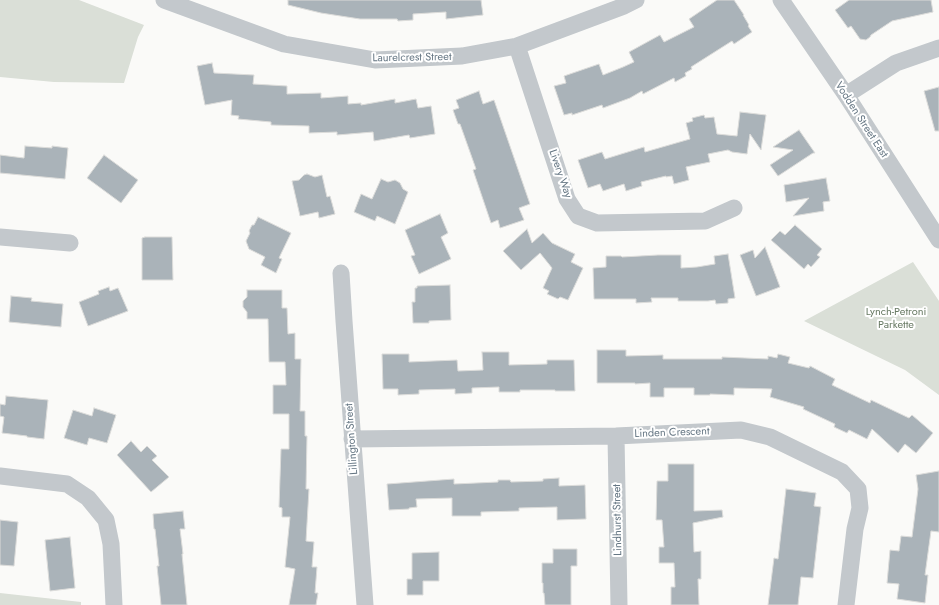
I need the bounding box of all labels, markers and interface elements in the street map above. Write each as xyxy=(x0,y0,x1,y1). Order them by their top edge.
street label: Laurelcrest Street xyxy=(372,51,452,65)
street label: Vodden Street East xyxy=(832,80,890,160)
street label: Livery Way xyxy=(546,148,574,200)
park label: Lynch-Petroni Parkette xyxy=(866,305,926,331)
street label: Lillington Street xyxy=(343,403,361,475)
street label: Linden Crescent xyxy=(634,425,710,441)
street label: Lindhurst Street xyxy=(611,484,625,556)

